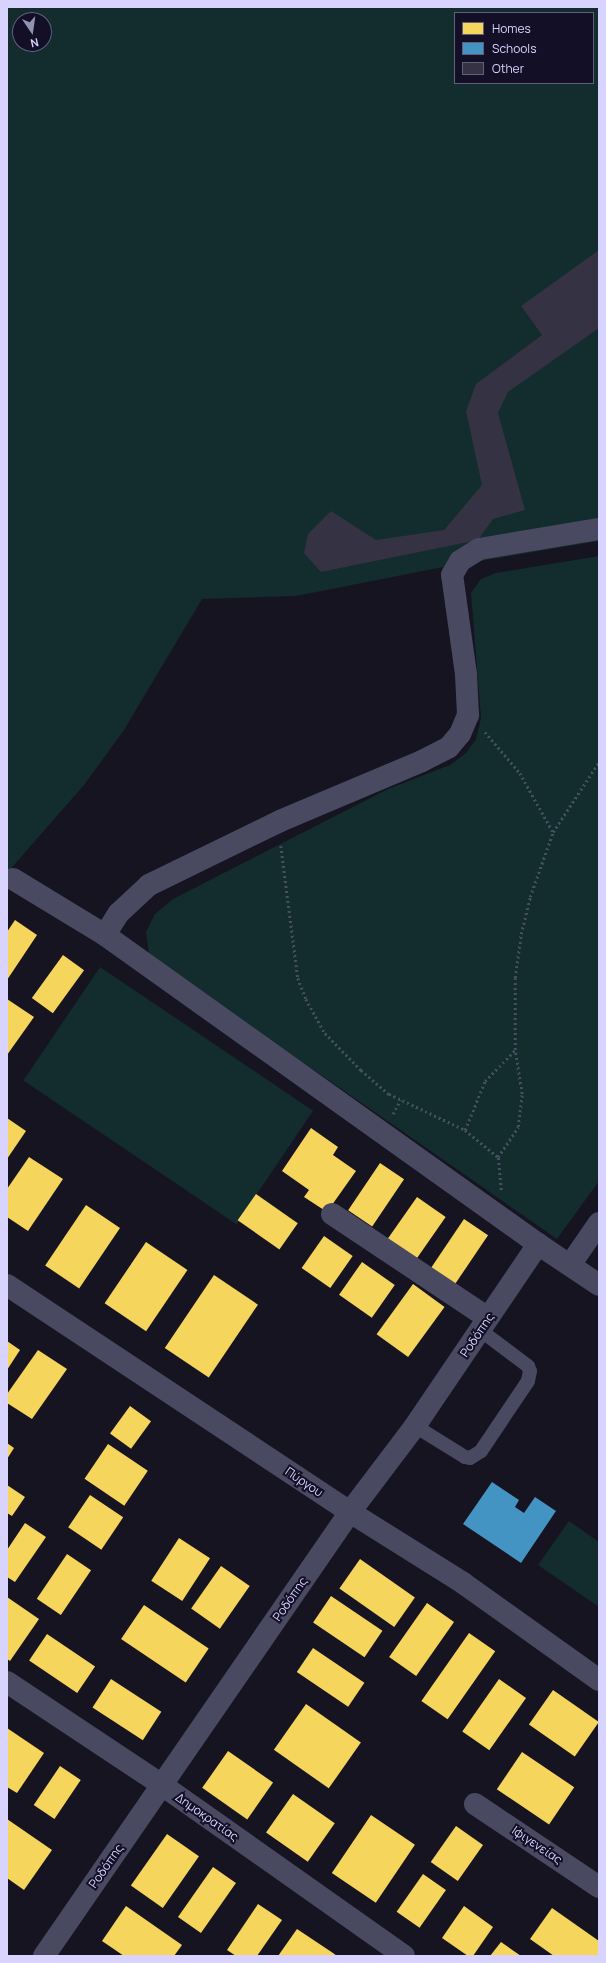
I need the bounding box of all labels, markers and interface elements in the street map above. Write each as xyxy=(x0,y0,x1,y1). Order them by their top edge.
north arrow xyxy=(12,12,52,52)
legend xyxy=(454,12,594,84)
text: Homes xyxy=(492,20,531,37)
text: N xyxy=(29,35,40,51)
text: Schools xyxy=(492,40,536,57)
text: Other xyxy=(492,60,524,77)
street label: Ροδόπης xyxy=(457,1310,497,1360)
street label: Πύργου xyxy=(283,1464,325,1500)
street label: Ροδόπης xyxy=(270,1574,310,1624)
street label: Δημοκρατίας xyxy=(173,1790,241,1844)
street label: Ιφιγενείας xyxy=(509,1823,565,1867)
street label: Ροδόπης xyxy=(86,1841,126,1891)

